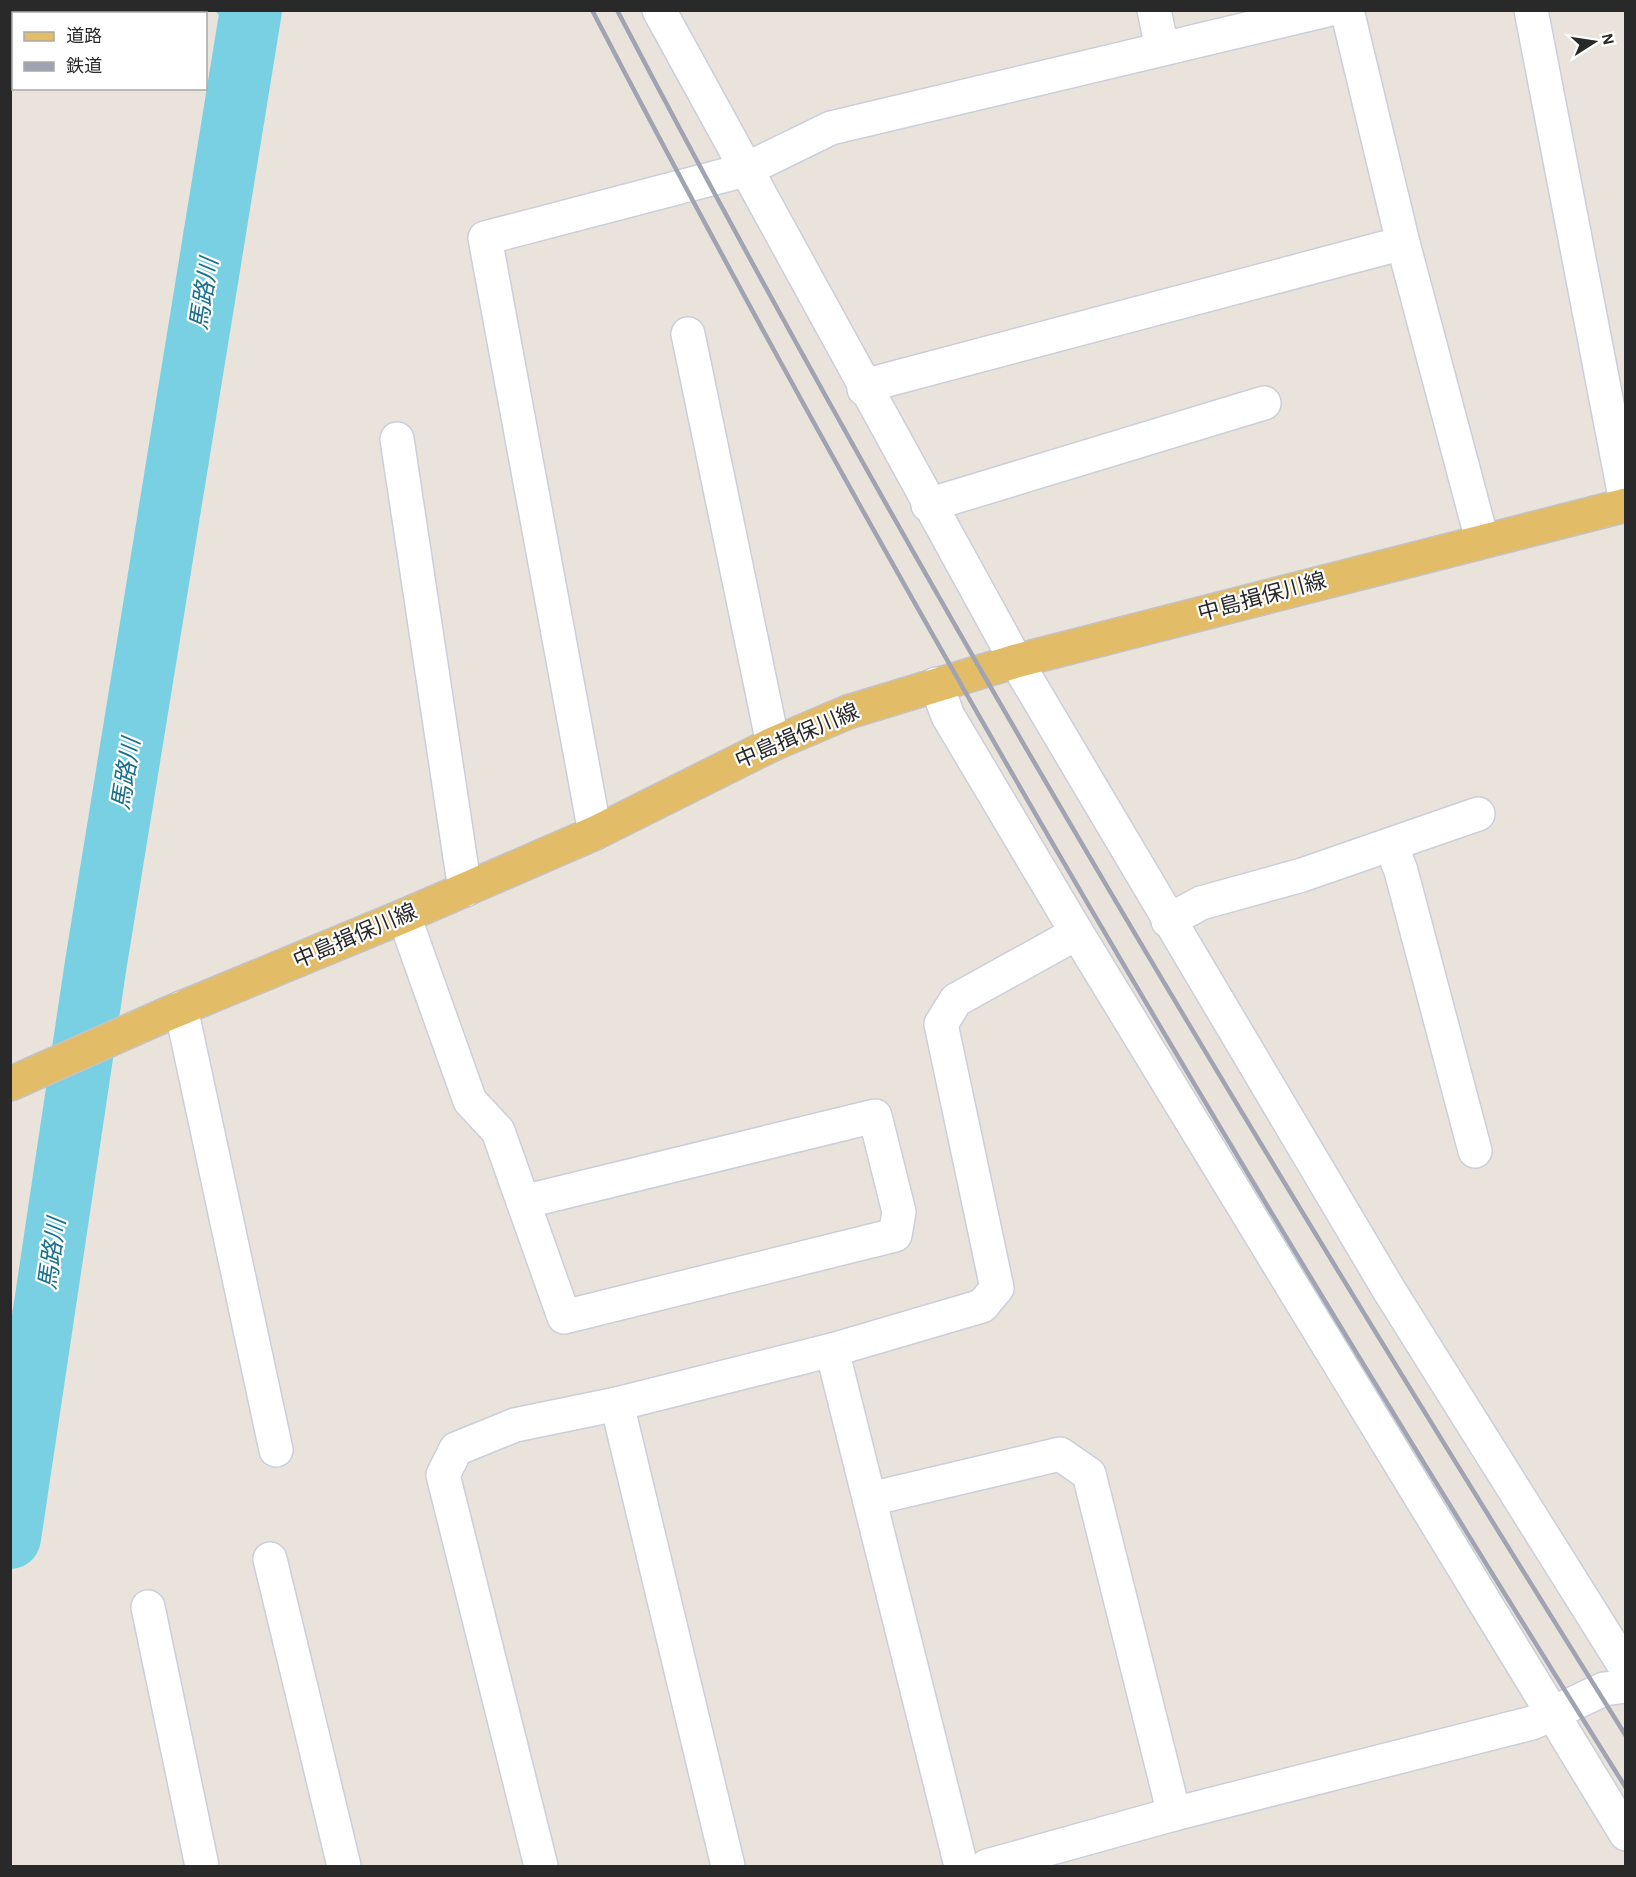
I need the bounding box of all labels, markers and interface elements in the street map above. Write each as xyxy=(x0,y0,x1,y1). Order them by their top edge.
legend xyxy=(12,12,207,90)
north arrow xyxy=(1564,12,1624,72)
text: 道路 xyxy=(66,26,102,46)
text: N xyxy=(1599,32,1617,46)
text: 鉄道 xyxy=(66,56,102,76)
water label: 馬路川 xyxy=(186,253,223,331)
street label: 中島揖保川線 xyxy=(1195,568,1329,625)
street label: 中島揖保川線 xyxy=(732,699,862,772)
water label: 馬路川 xyxy=(108,733,145,811)
street label: 中島揖保川線 xyxy=(290,899,420,972)
water label: 馬路川 xyxy=(34,1213,70,1291)

